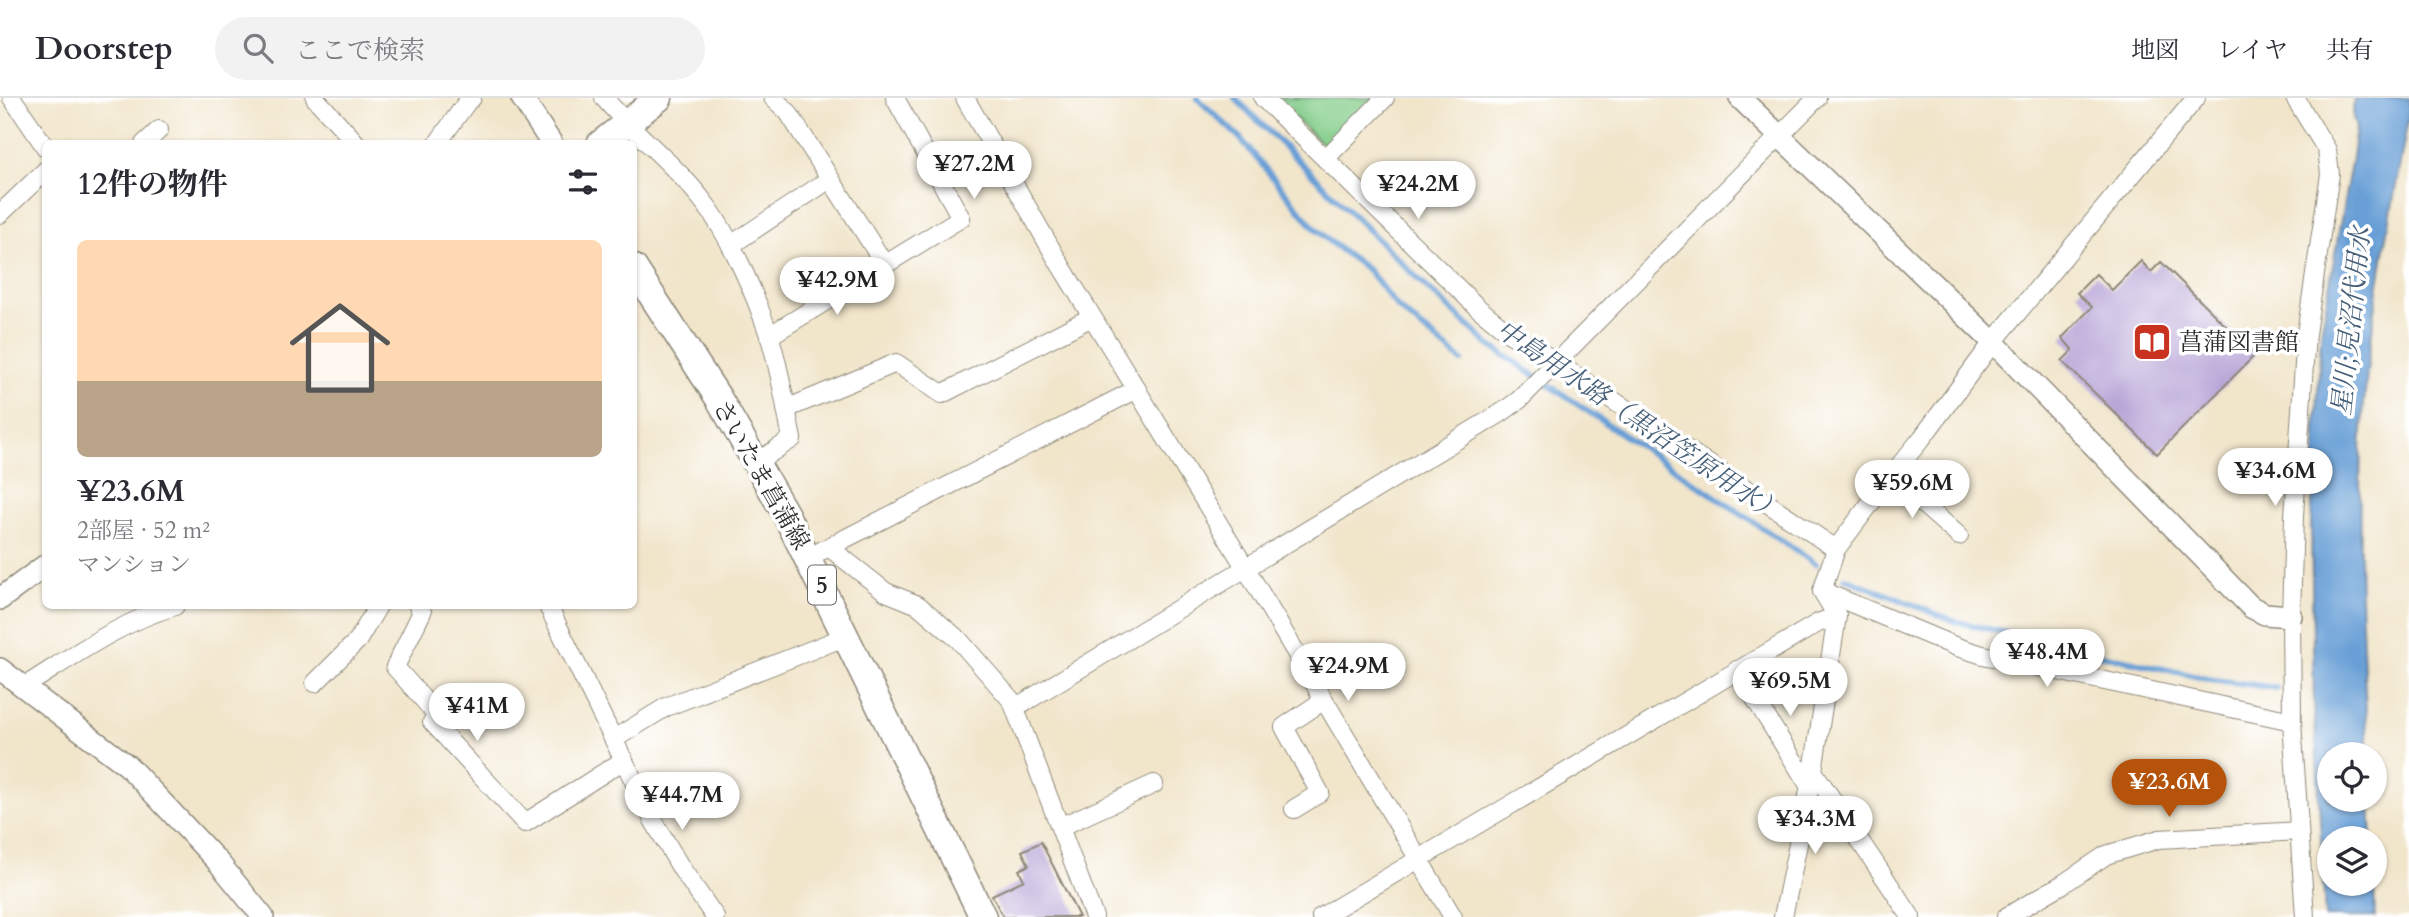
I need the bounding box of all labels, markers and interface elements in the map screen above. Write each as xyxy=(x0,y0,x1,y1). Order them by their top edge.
search box xyxy=(215,17,705,80)
text: Doorstep xyxy=(35,26,173,71)
icon: search xyxy=(239,29,277,67)
text: ここで検索 xyxy=(295,33,425,68)
text: 地図 xyxy=(2131,34,2179,67)
text: レイヤ xyxy=(2217,34,2288,67)
text: 共有 xyxy=(2326,34,2374,67)
pin: ¥27.2M xyxy=(917,141,1031,201)
text: ¥27.2M xyxy=(933,148,1015,179)
pin: ¥24.2M xyxy=(1361,162,1475,221)
icon: filters xyxy=(564,163,602,201)
text: 12件の物件 xyxy=(77,164,228,205)
text: ¥24.2M xyxy=(1377,168,1459,199)
water label: 星川;見沼代用水 xyxy=(2324,222,2379,417)
pin: ¥42.9M xyxy=(780,258,894,317)
text: ¥42.9M xyxy=(796,264,878,295)
icon: home xyxy=(277,285,403,411)
water label: 中島用水路（黒沼笠原用水） xyxy=(1489,312,1789,530)
library icon: 菖蒲図書館 xyxy=(2131,321,2173,363)
place label: 菖蒲図書館 xyxy=(2179,326,2299,359)
street label: さいたま菖蒲線 xyxy=(705,394,817,556)
pin: ¥34.6M xyxy=(2218,448,2332,508)
text: ¥34.6M xyxy=(2234,455,2316,486)
pin: ¥59.6M xyxy=(1855,460,1969,520)
text: ¥59.6M xyxy=(1871,467,1953,498)
text: ¥23.6M xyxy=(77,471,185,512)
text: 2部屋 · 52 m² xyxy=(77,515,210,546)
text: マンション xyxy=(77,549,191,580)
road number: 5 xyxy=(808,565,836,604)
pin: ¥48.4M xyxy=(1990,630,2104,689)
text: ¥48.4M xyxy=(2006,636,2088,667)
pin: ¥24.9M xyxy=(1291,644,1405,703)
text: ¥24.9M xyxy=(1307,650,1389,681)
pin: ¥69.5M xyxy=(1733,658,1847,718)
text: ¥69.5M xyxy=(1749,665,1831,696)
pin: ¥41M xyxy=(436,684,518,743)
text: ¥41M xyxy=(445,690,509,721)
map controls xyxy=(2317,742,2387,896)
button: locate xyxy=(2317,742,2387,812)
pin: ¥23.6M xyxy=(2112,760,2226,819)
text: ¥23.6M xyxy=(2128,766,2210,797)
pin: ¥44.7M xyxy=(625,772,739,832)
text: ¥44.7M xyxy=(641,779,723,810)
pin: ¥34.3M xyxy=(1758,796,1872,856)
text: ¥34.3M xyxy=(1774,803,1856,834)
button: layers xyxy=(2317,826,2387,896)

